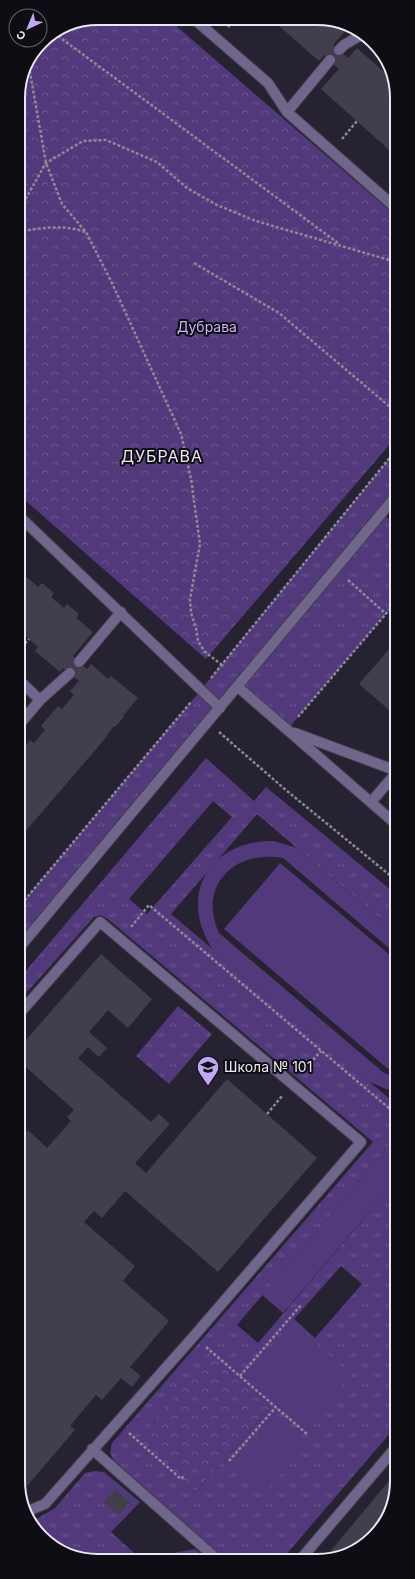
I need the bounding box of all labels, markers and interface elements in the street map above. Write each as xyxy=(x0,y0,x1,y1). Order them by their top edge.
north arrow xyxy=(8,8,48,48)
text: С xyxy=(13,27,29,43)
park label: Дубрава xyxy=(177,318,237,335)
district label: ДУБРАВА xyxy=(121,446,203,466)
school or university icon: Школа № 101 xyxy=(195,1054,221,1087)
place label: Школа № 101 xyxy=(224,1058,312,1075)

